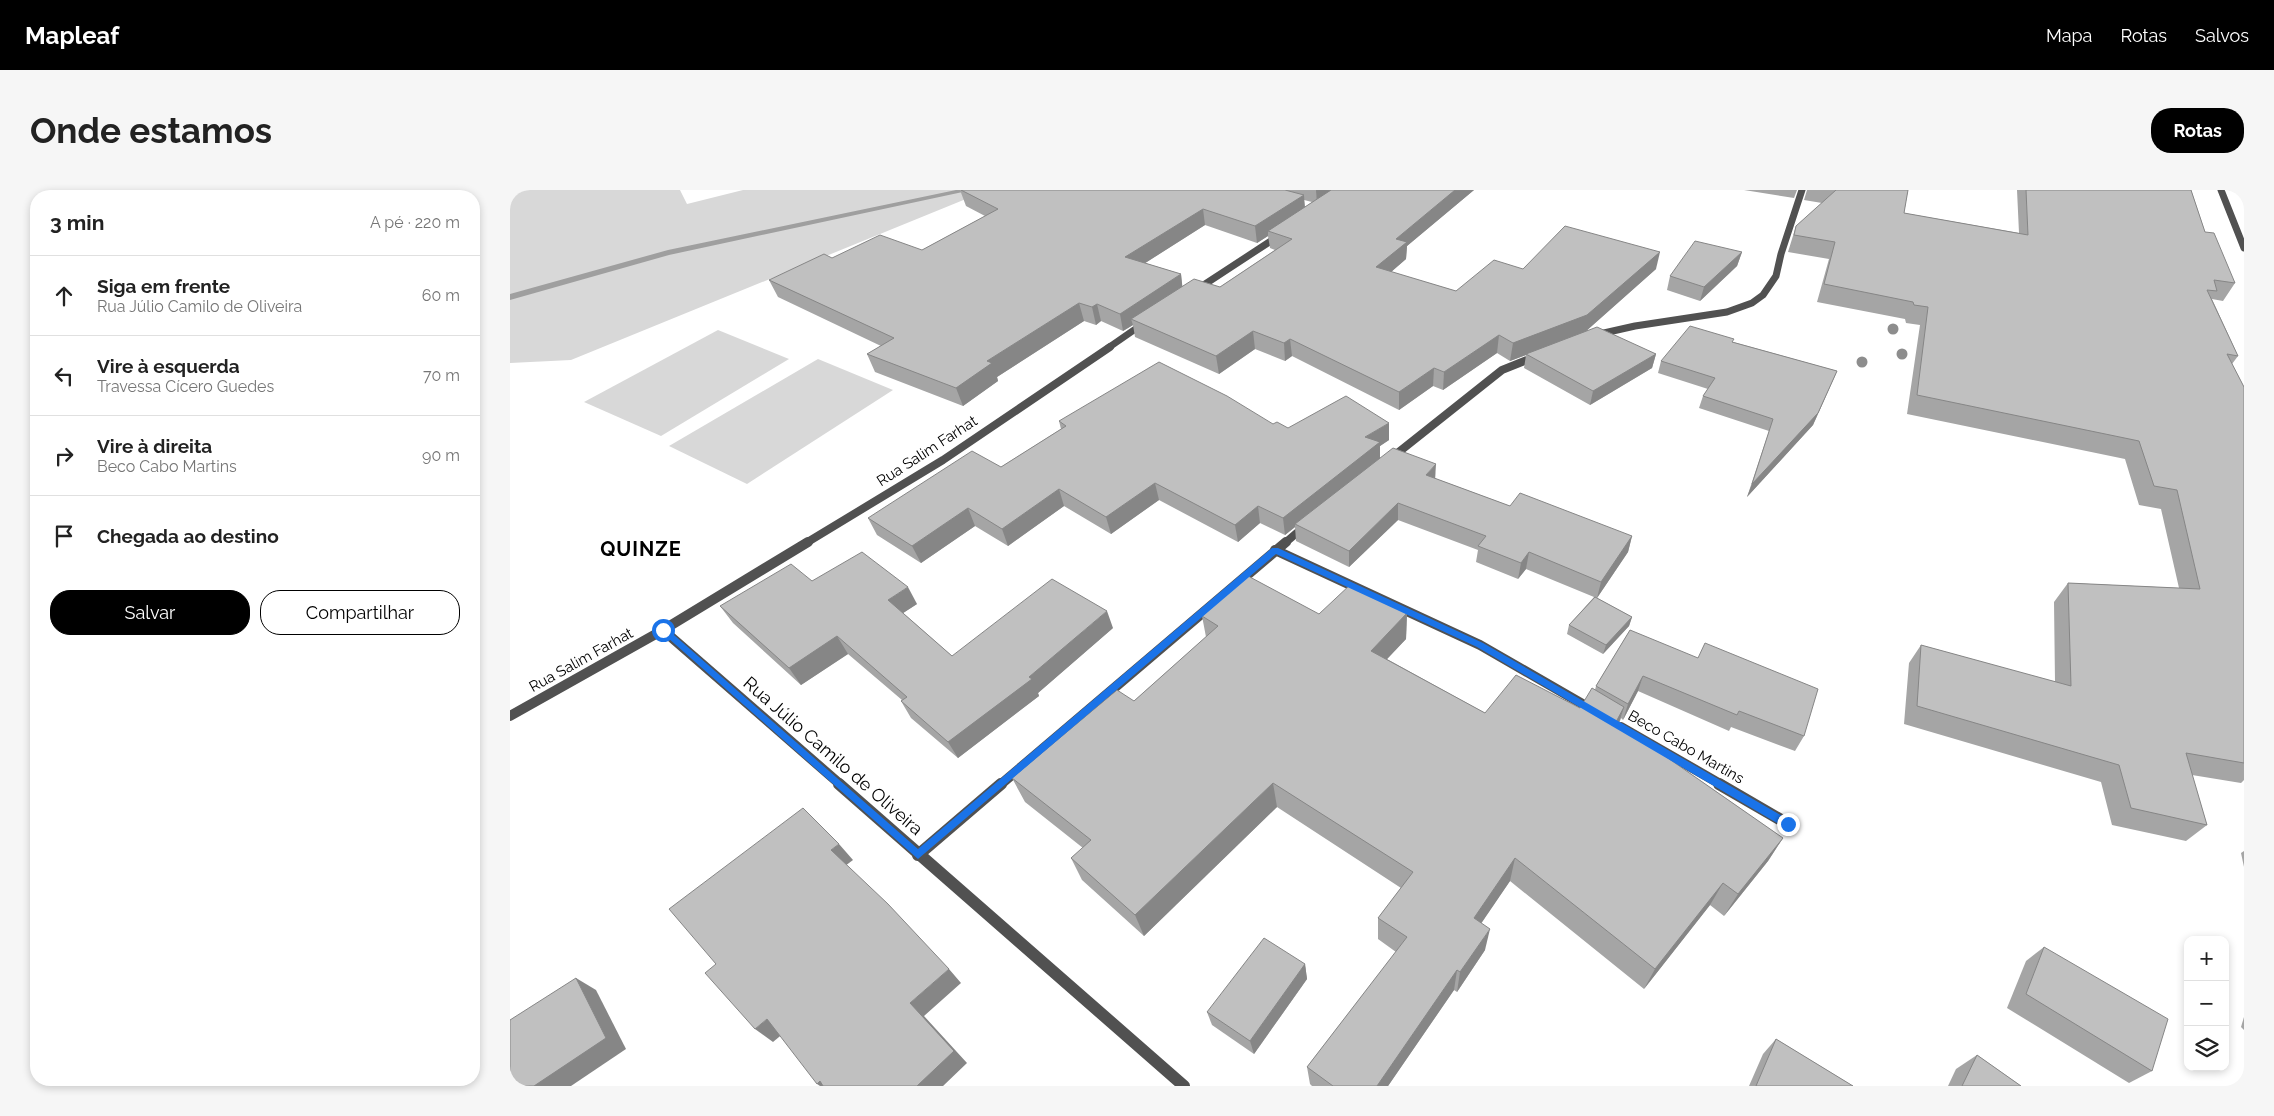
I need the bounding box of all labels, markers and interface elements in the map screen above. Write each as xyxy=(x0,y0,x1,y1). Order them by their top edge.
text: Mapleaf xyxy=(25,21,119,50)
text: Mapa xyxy=(2046,25,2092,46)
text: Rotas xyxy=(2120,25,2167,46)
text: Salvos xyxy=(2195,25,2249,46)
button: Rotas xyxy=(2151,108,2244,153)
text: Onde estamos xyxy=(30,110,272,151)
text: 3 min xyxy=(50,210,104,235)
text: A pé · 220 m xyxy=(370,213,460,232)
text: Siga em frente xyxy=(97,275,230,297)
icon: ahead xyxy=(50,282,78,310)
text: 60 m xyxy=(422,286,460,305)
text: Rua Júlio Camilo de Oliveira xyxy=(97,297,302,316)
text: Vire à esquerda xyxy=(97,355,240,377)
icon: left xyxy=(50,362,78,390)
text: 70 m xyxy=(423,366,460,385)
text: Travessa Cícero Guedes xyxy=(97,377,274,396)
street label: Rua Salim Farhat xyxy=(873,412,981,490)
text: Vire à direita xyxy=(97,435,212,457)
icon: right xyxy=(50,442,78,470)
text: 90 m xyxy=(422,446,460,465)
text: Beco Cabo Martins xyxy=(97,457,237,476)
icon: arrive xyxy=(50,522,78,550)
text: Chegada ao destino xyxy=(97,525,279,547)
district label: QUINZE xyxy=(600,537,682,561)
button: Salvar xyxy=(50,590,250,635)
button: Compartilhar xyxy=(260,590,460,635)
route start xyxy=(652,619,675,642)
street label: Rua Salim Farhat xyxy=(526,624,636,696)
street label: Rua Júlio Camilo de Oliveira xyxy=(739,672,927,839)
street label: Beco Cabo Martins xyxy=(1625,706,1747,788)
route end xyxy=(1777,813,1800,836)
map controls xyxy=(2184,936,2229,1071)
button: + xyxy=(2184,936,2229,981)
button: − xyxy=(2184,981,2229,1026)
button: layers xyxy=(2184,1026,2229,1071)

